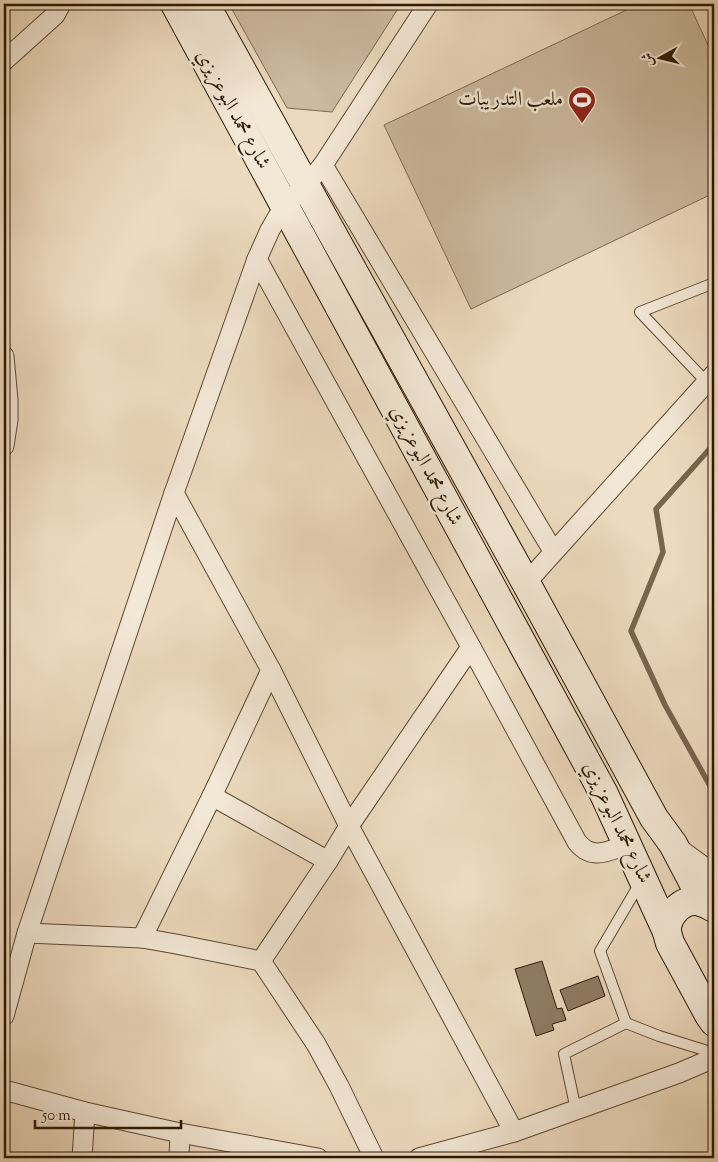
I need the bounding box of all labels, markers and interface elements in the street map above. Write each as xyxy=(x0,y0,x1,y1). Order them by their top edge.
north arrow xyxy=(636,32,686,82)
street label: شارع محمد البوعزيزي xyxy=(186,45,277,175)
text: ش xyxy=(638,51,660,68)
sports icon: ملعب التدريبات xyxy=(567,85,597,124)
place label: ملعب التدريبات xyxy=(458,86,563,115)
street label: شارع محمد البوعزيزي xyxy=(380,401,469,532)
street label: شارع محمد البوعزيزي xyxy=(573,757,658,889)
scale bar xyxy=(35,1097,181,1129)
text: 50 m xyxy=(41,1106,71,1127)

